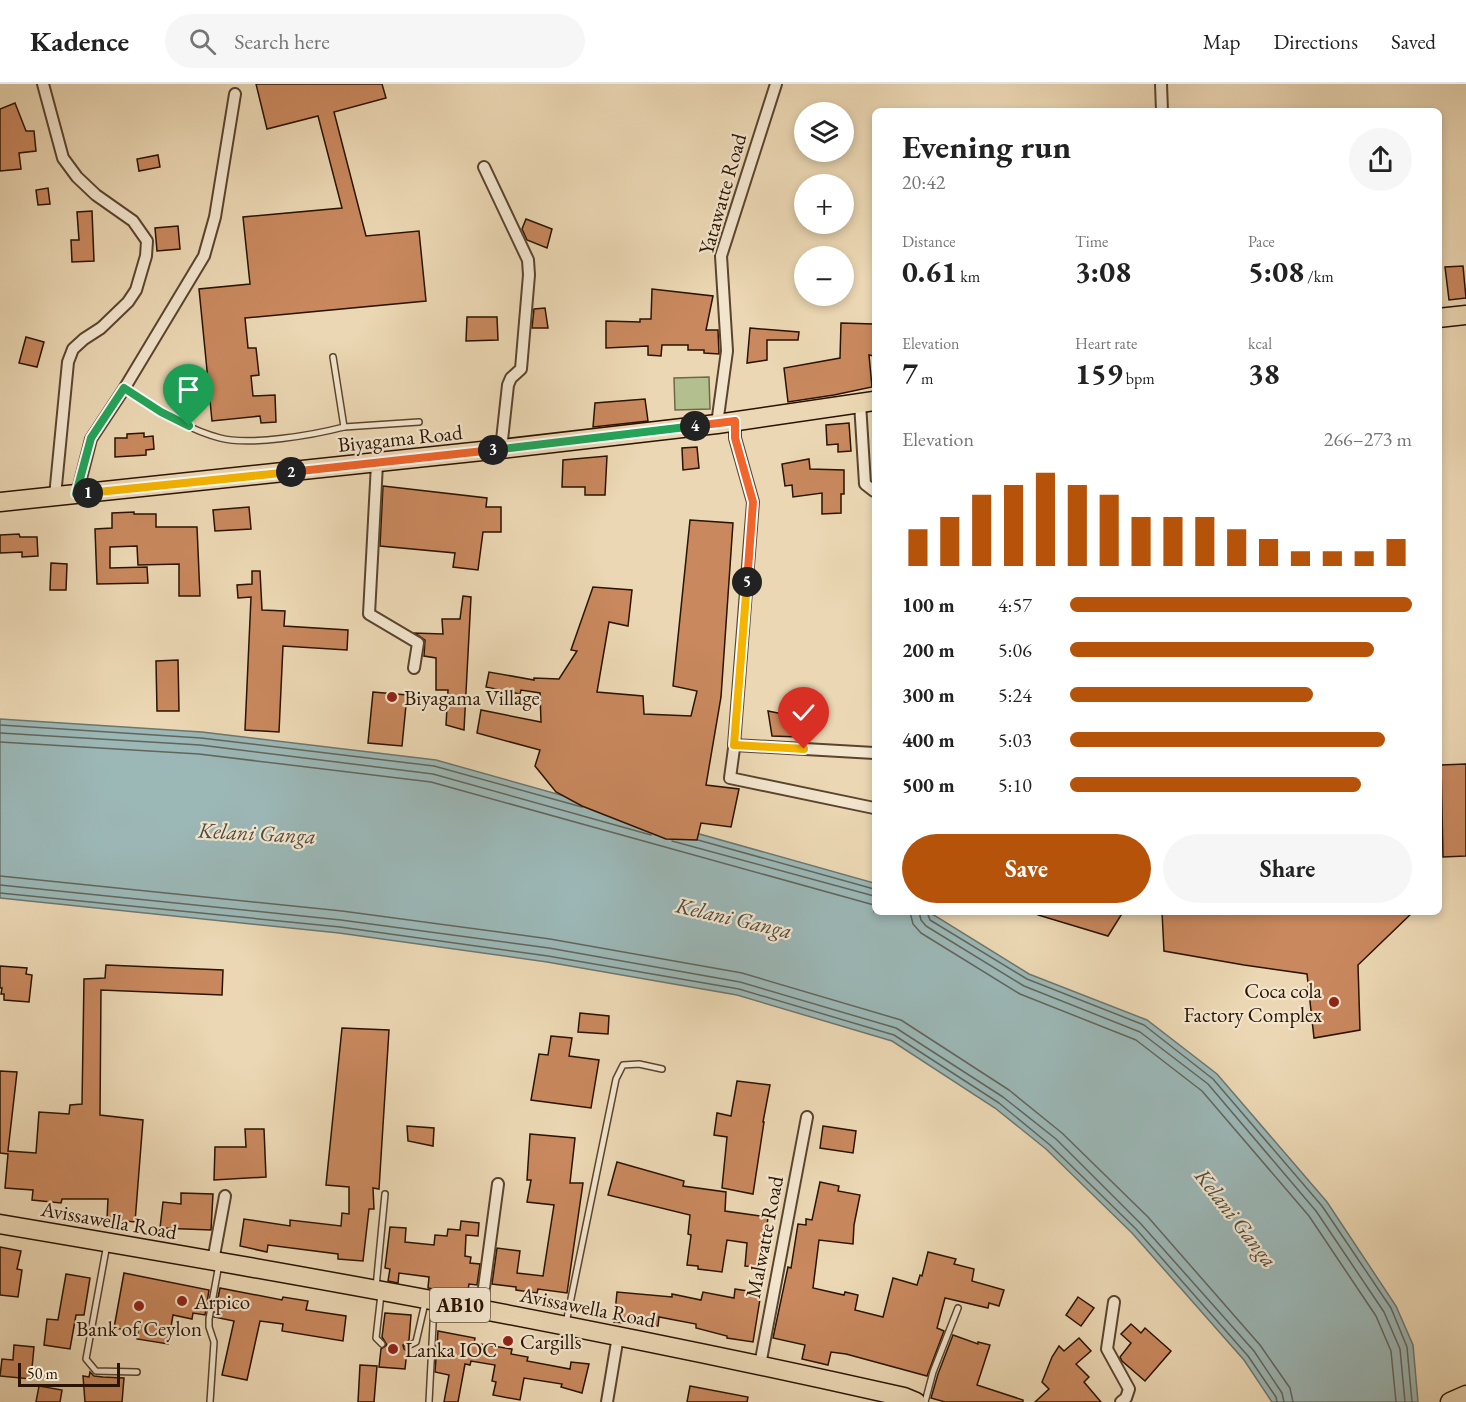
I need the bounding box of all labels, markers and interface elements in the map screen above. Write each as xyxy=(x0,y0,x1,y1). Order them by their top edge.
search box xyxy=(165,14,585,68)
text: Kadence xyxy=(30,23,129,59)
icon: search xyxy=(186,25,219,58)
text: Search here xyxy=(234,27,330,56)
text: Map xyxy=(1203,28,1240,55)
text: Directions xyxy=(1273,28,1358,55)
text: Saved xyxy=(1391,28,1436,55)
map controls xyxy=(794,102,854,306)
button: layers xyxy=(794,102,854,162)
text: Evening run xyxy=(902,125,1071,168)
button: share xyxy=(1349,128,1412,191)
street label: Yatawatte Road xyxy=(692,130,752,258)
text: 20:42 xyxy=(902,169,945,195)
button: + xyxy=(794,174,854,234)
text: Distance xyxy=(902,231,955,252)
text: Time xyxy=(1075,231,1108,252)
text: Pace xyxy=(1248,231,1275,252)
button: − xyxy=(794,246,854,306)
text: 0.61 xyxy=(902,252,957,291)
text: 3:08 xyxy=(1075,252,1131,291)
text: 5:08 xyxy=(1248,252,1304,291)
text: km xyxy=(957,266,980,287)
text: /km xyxy=(1304,266,1334,287)
text: Elevation xyxy=(902,333,960,354)
text: Heart rate xyxy=(1075,333,1137,354)
text: kcal xyxy=(1248,333,1272,354)
text: 7 xyxy=(902,354,918,393)
text: 159 xyxy=(1075,354,1123,393)
text: 38 xyxy=(1248,354,1280,393)
pin xyxy=(163,364,214,426)
text: m xyxy=(918,368,934,389)
text: bpm xyxy=(1123,368,1155,389)
icon: arrive xyxy=(172,373,205,406)
pin: 4 xyxy=(680,411,710,441)
text: 4 xyxy=(691,415,699,436)
street label: Biyagama Road xyxy=(336,418,464,458)
text: Elevation xyxy=(902,426,974,452)
text: 266–273 m xyxy=(1324,426,1412,452)
pin: 3 xyxy=(478,435,508,465)
text: 3 xyxy=(489,439,497,460)
pin: 2 xyxy=(276,457,306,487)
text: 2 xyxy=(287,461,295,482)
pin: 1 xyxy=(73,478,103,508)
text: 1 xyxy=(84,482,92,503)
pin: 5 xyxy=(732,567,762,597)
text: 5 xyxy=(743,571,751,592)
text: 100 m xyxy=(902,592,955,618)
text: 4:57 xyxy=(998,592,1032,618)
text: 200 m xyxy=(902,637,955,663)
text: 5:06 xyxy=(998,637,1032,663)
text: 300 m xyxy=(902,682,955,708)
text: 5:24 xyxy=(998,682,1032,708)
place label: Biyagama Village xyxy=(404,684,540,711)
pin xyxy=(778,687,829,749)
marker: Biyagama Village xyxy=(385,690,399,704)
icon: check xyxy=(787,696,820,729)
text: 400 m xyxy=(902,727,955,753)
text: 5:03 xyxy=(998,727,1032,753)
text: 500 m xyxy=(902,772,955,798)
text: 5:10 xyxy=(998,772,1032,798)
water label: Kelani Ganga xyxy=(196,815,317,851)
button: Save xyxy=(902,834,1151,903)
button: Share xyxy=(1163,834,1412,903)
water label: Kelani Ganga xyxy=(672,890,795,945)
place label: Coca cola Factory Complex xyxy=(1183,977,1323,1028)
marker: Coca cola Factory Complex xyxy=(1327,995,1341,1009)
water label: Kelani Ganga xyxy=(1188,1162,1284,1273)
street label: Malwatte Road xyxy=(739,1173,789,1300)
street label: Avissawella Road xyxy=(38,1195,179,1245)
street label: Avissawella Road xyxy=(517,1280,658,1333)
place label: Arpico xyxy=(193,1288,250,1315)
road number: AB10 xyxy=(430,1288,490,1322)
marker: Arpico xyxy=(175,1294,189,1308)
marker: Bank of Ceylon xyxy=(132,1299,146,1313)
place label: Bank of Ceylon xyxy=(76,1315,202,1342)
place label: Cargills xyxy=(520,1328,582,1355)
marker: Cargills xyxy=(501,1334,515,1348)
place label: Lanka IOC xyxy=(405,1336,497,1363)
marker: Lanka IOC xyxy=(386,1342,400,1356)
scale bar xyxy=(18,1360,120,1388)
text: 50 m xyxy=(27,1363,58,1384)

